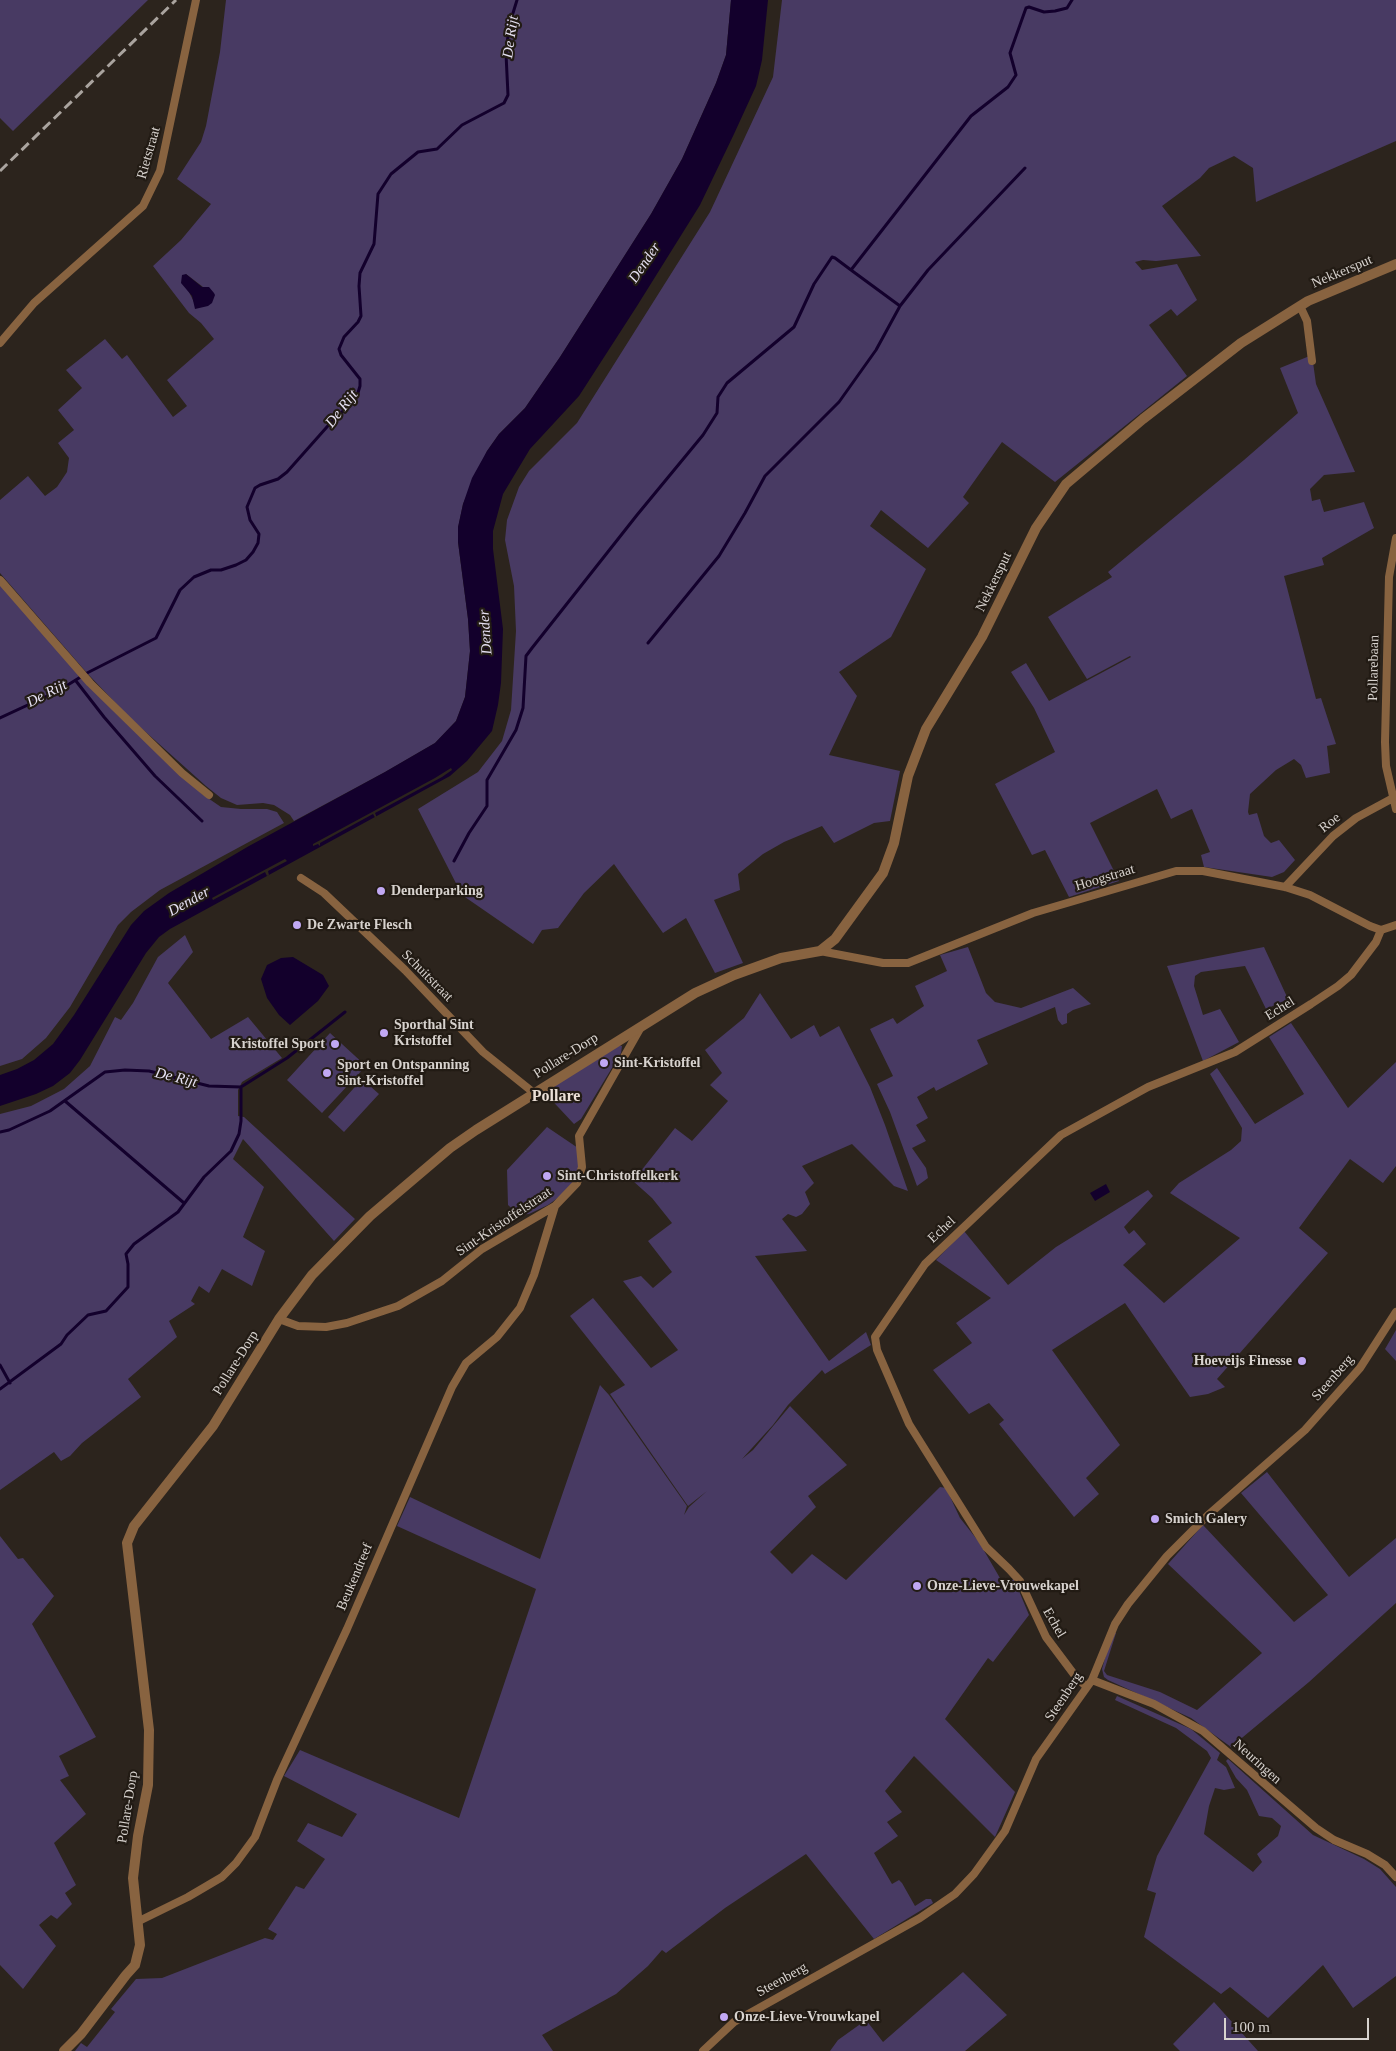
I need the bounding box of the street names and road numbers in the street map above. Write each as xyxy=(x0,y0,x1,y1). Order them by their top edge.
street label: Rietstraat xyxy=(134,125,164,181)
street label: Nekkersput xyxy=(1309,252,1375,292)
street label: Nekkersput xyxy=(972,549,1016,615)
street label: Pollarebaan xyxy=(1365,635,1383,701)
street label: Roe xyxy=(1316,809,1344,837)
street label: Hoogstraat xyxy=(1073,861,1137,895)
street label: Schuitstraat xyxy=(398,947,456,1005)
street label: Echel xyxy=(1262,993,1298,1025)
street label: Pollare-Dorp xyxy=(531,1030,601,1082)
street label: Sint-Kristoffelstraat xyxy=(453,1184,555,1260)
street label: Echel xyxy=(925,1213,959,1247)
street label: Pollare-Dorp xyxy=(210,1328,262,1398)
street label: Steenberg xyxy=(1308,1351,1358,1405)
street label: Beukendreef xyxy=(333,1541,377,1613)
street label: Echel xyxy=(1039,1605,1069,1641)
street label: Steenberg xyxy=(1041,1669,1087,1725)
street label: Neuringen xyxy=(1229,1736,1285,1788)
street label: Pollare-Dorp xyxy=(114,1770,142,1844)
street label: Steenberg xyxy=(754,1959,810,2001)

